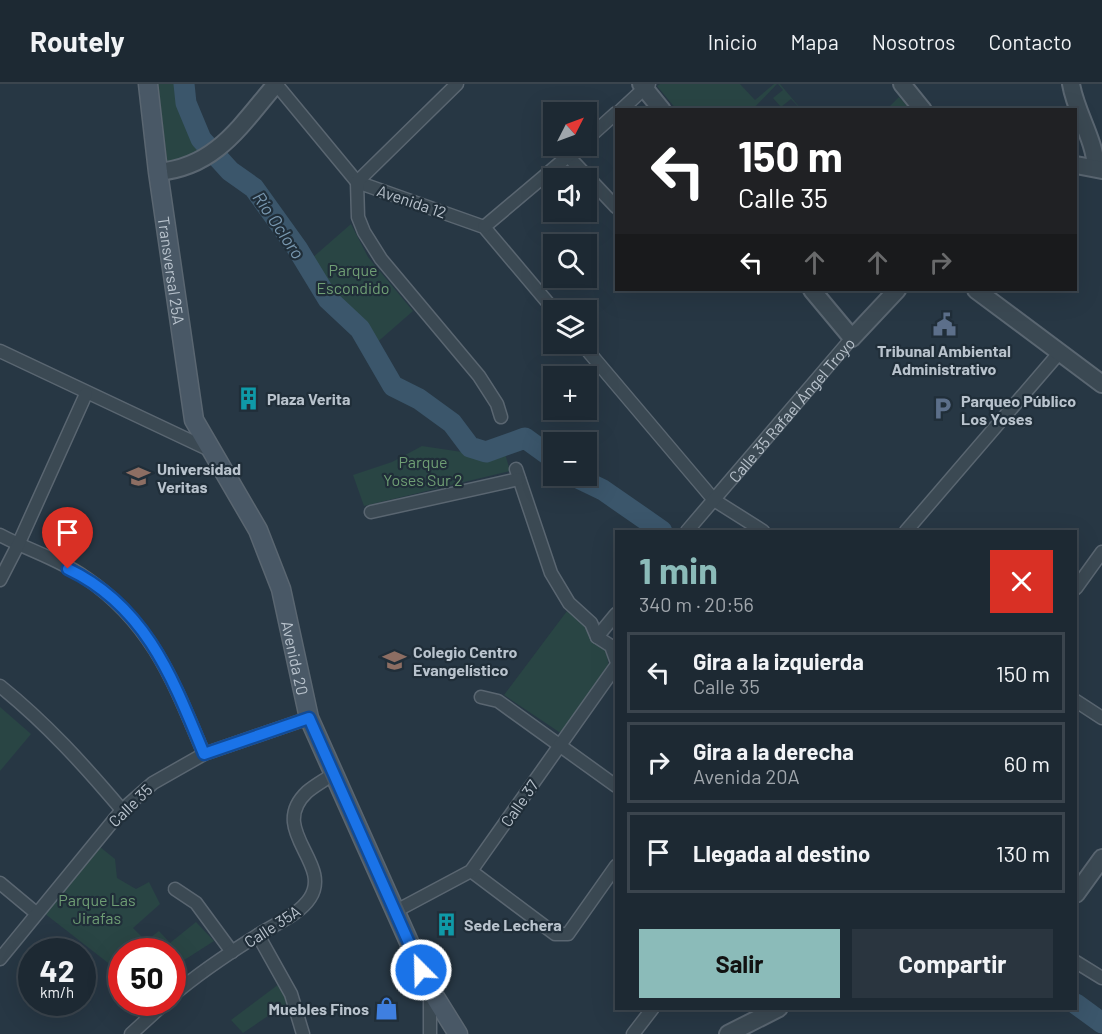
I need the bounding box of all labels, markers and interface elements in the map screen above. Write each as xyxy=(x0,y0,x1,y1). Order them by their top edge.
text: Routely xyxy=(30,24,125,58)
text: Inicio xyxy=(708,29,758,54)
text: Mapa xyxy=(791,29,839,54)
text: Nosotros xyxy=(872,29,955,54)
text: Contacto xyxy=(988,29,1072,54)
north arrow xyxy=(543,102,597,156)
map controls xyxy=(543,102,597,486)
text: 150 m xyxy=(738,130,843,180)
icon: left xyxy=(639,132,717,210)
button: sound xyxy=(543,168,597,222)
street label: Avenida 12 xyxy=(375,180,449,222)
text: Calle 35 xyxy=(738,181,828,213)
water label: Río Ocloro xyxy=(248,187,310,263)
street label: Transversal 25A xyxy=(155,215,190,326)
button: search xyxy=(543,234,597,288)
icon: left xyxy=(735,246,768,279)
icon: ahead xyxy=(798,246,831,279)
icon: ahead xyxy=(861,246,894,279)
icon: right xyxy=(924,246,957,279)
park label: Parque Escondido xyxy=(316,260,390,297)
button: layers xyxy=(543,300,597,354)
public building icon: Tribunal Ambiental Administrativo xyxy=(931,312,957,338)
street label: Calle 35 Rafael Ángel Troyo xyxy=(724,333,858,486)
place label: Tribunal Ambiental Administrativo xyxy=(877,341,1011,378)
button: + xyxy=(543,366,597,420)
building icon: Plaza Verita xyxy=(236,385,262,411)
place label: Plaza Verita xyxy=(267,389,350,408)
place label: Parqueo Público Los Yoses xyxy=(961,391,1076,428)
parking icon: Parqueo Público Los Yoses xyxy=(930,396,956,422)
button: − xyxy=(543,432,597,486)
park label: Parque Yoses Sur 2 xyxy=(383,452,463,489)
place label: Universidad Veritas xyxy=(157,459,241,496)
school or university icon: Universidad Veritas xyxy=(126,464,152,490)
pin xyxy=(42,507,93,569)
icon: arrive xyxy=(51,516,84,549)
text: 1 min xyxy=(639,548,718,591)
button: close xyxy=(990,550,1053,613)
text: 340 m · 20:56 xyxy=(639,592,754,616)
street label: Avenida 20 xyxy=(279,619,313,697)
place label: Colegio Centro Evangelístico xyxy=(413,642,518,679)
school or university icon: Colegio Centro Evangelístico xyxy=(382,647,408,673)
text: Gira a la izquierda xyxy=(693,648,864,674)
icon: left xyxy=(642,656,675,689)
text: 150 m xyxy=(996,660,1050,686)
text: Calle 35 xyxy=(693,674,760,698)
text: Gira a la derecha xyxy=(693,738,854,764)
icon: right xyxy=(642,746,675,779)
text: 60 m xyxy=(1004,750,1050,776)
text: Avenida 20A xyxy=(693,764,800,788)
street label: Calle 37 xyxy=(496,776,542,830)
street label: Calle 35 xyxy=(104,780,156,830)
icon: arrive xyxy=(642,836,675,869)
text: Llegada al destino xyxy=(693,840,870,866)
text: 130 m xyxy=(996,840,1050,866)
park label: Parque Las Jirafas xyxy=(58,890,136,927)
street label: Calle 35A xyxy=(240,901,304,951)
building icon: Sede Lechera xyxy=(433,911,459,937)
place label: Sede Lechera xyxy=(464,915,562,934)
button: Salir xyxy=(639,929,840,998)
button: Compartir xyxy=(852,929,1053,998)
speed limit sign: 50 xyxy=(108,938,186,1016)
position arrow xyxy=(389,938,453,1002)
text: 42 xyxy=(40,952,74,988)
text: km/h xyxy=(40,983,74,1001)
shop icon: Muebles Finos xyxy=(374,995,400,1021)
place label: Muebles Finos xyxy=(269,999,369,1018)

